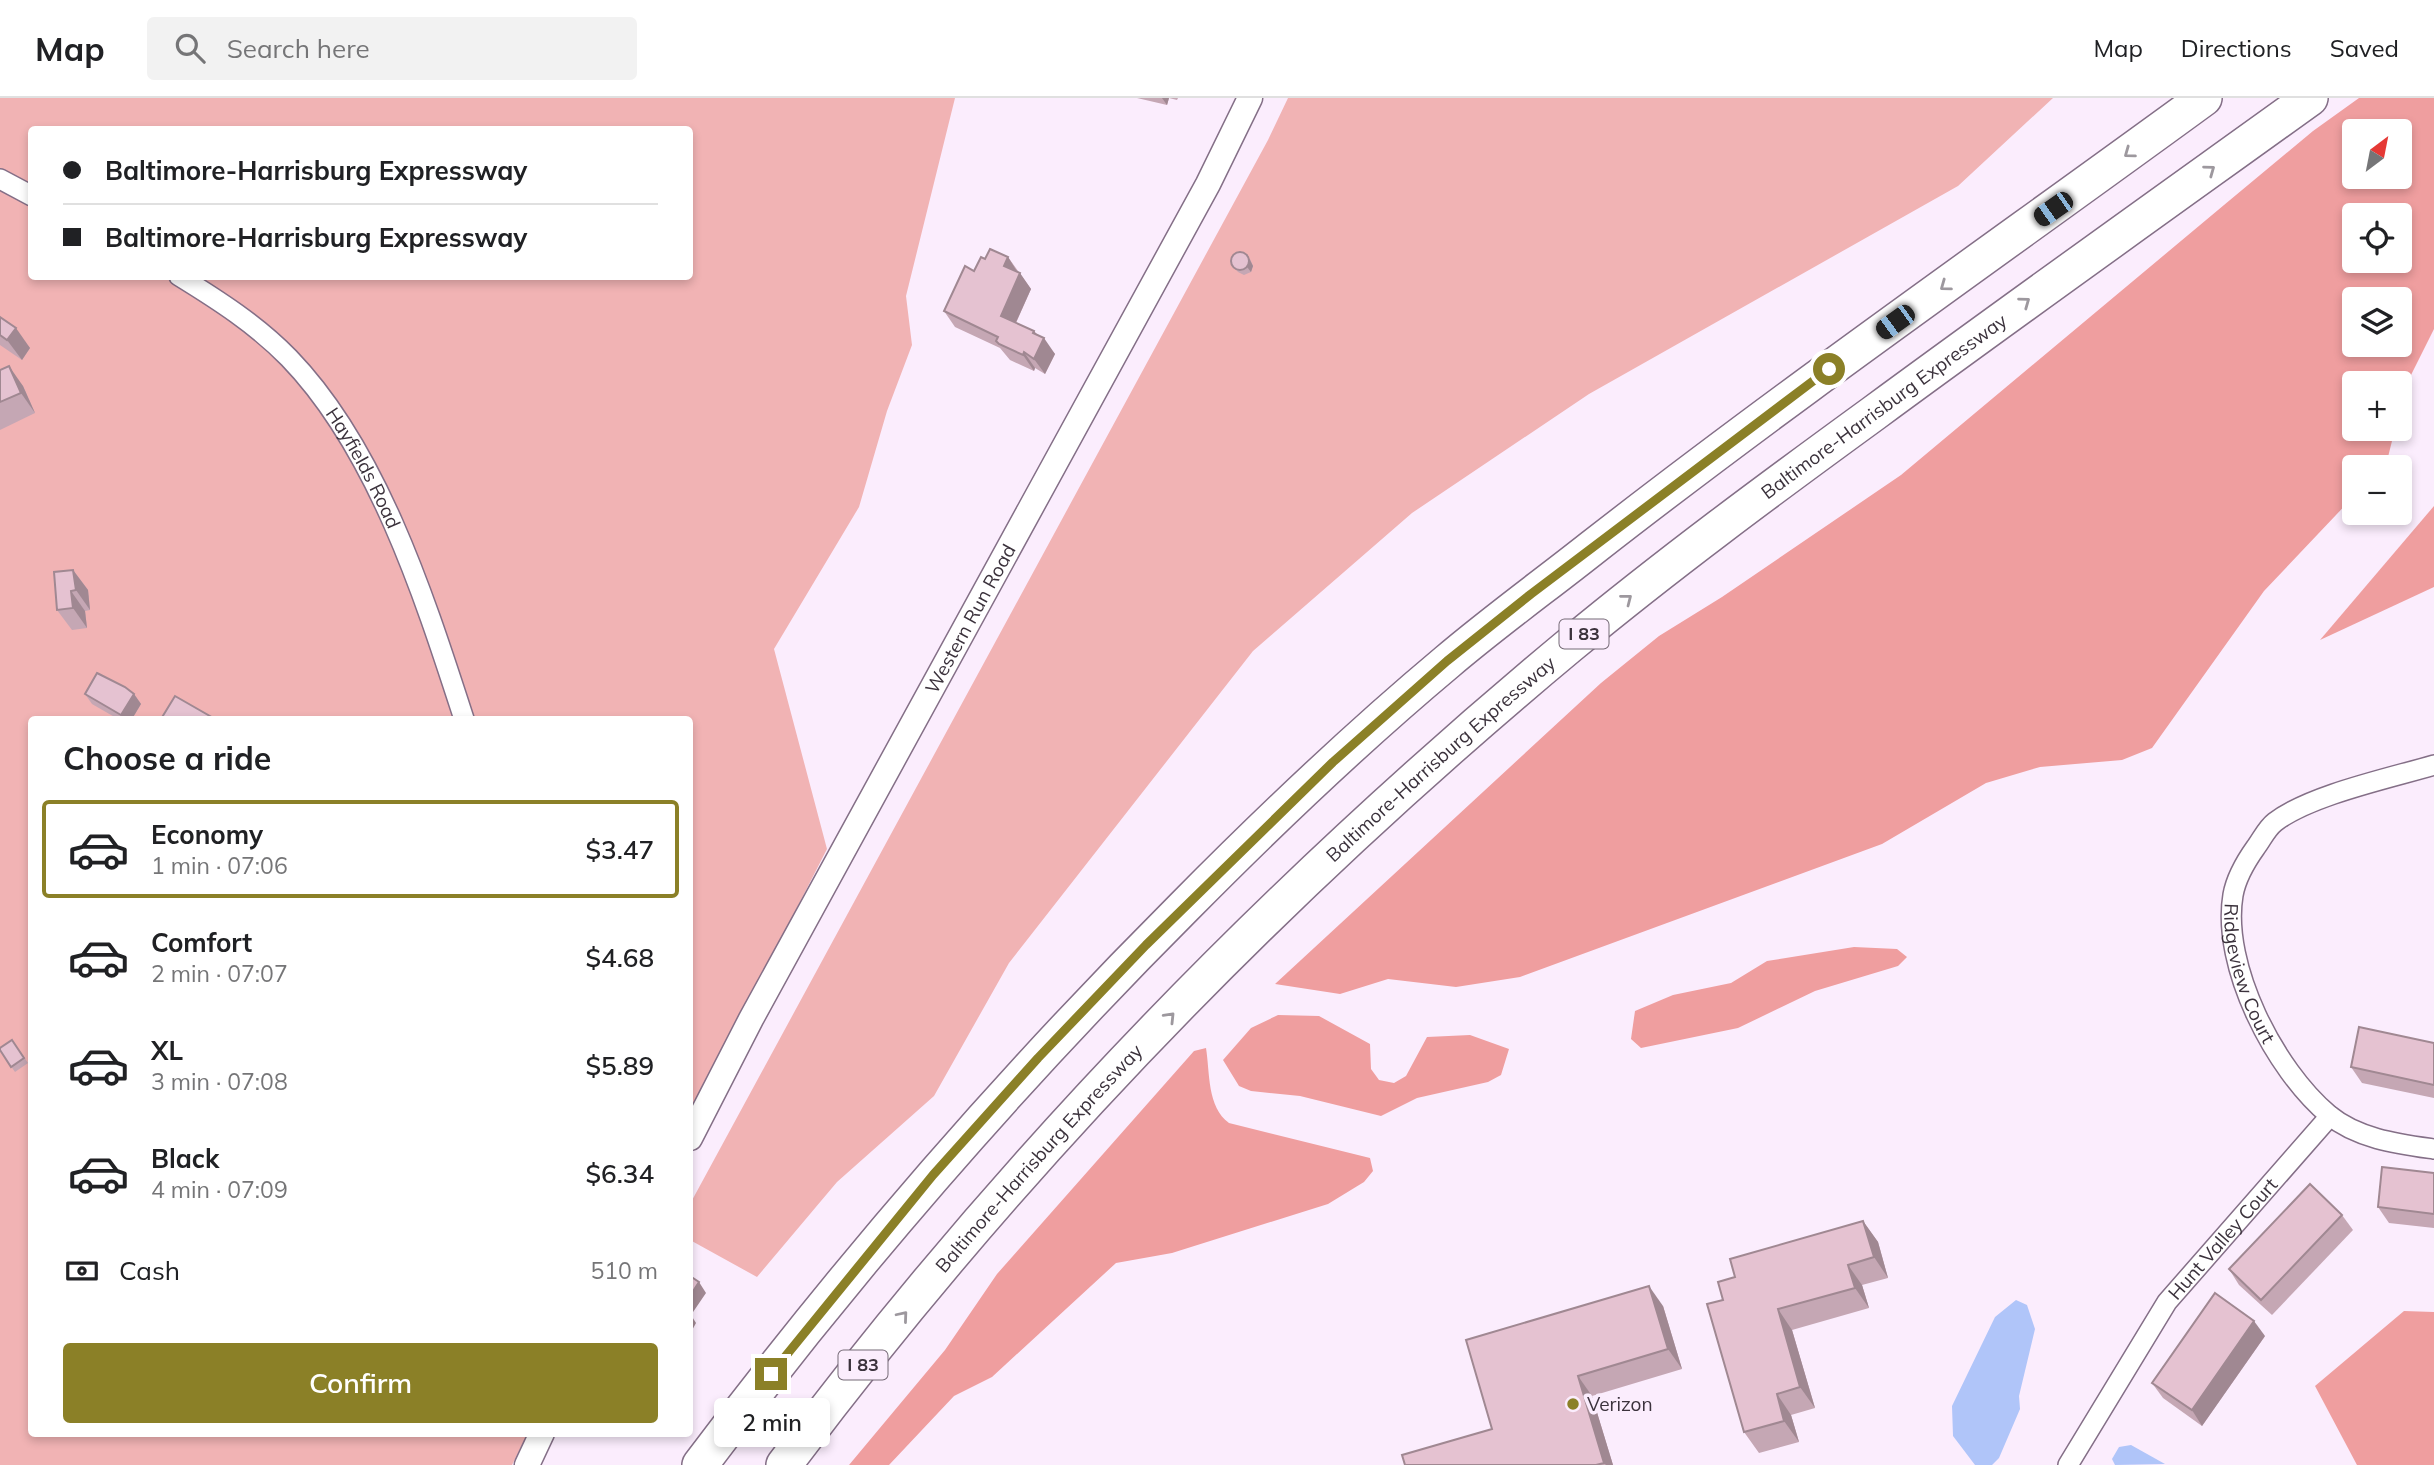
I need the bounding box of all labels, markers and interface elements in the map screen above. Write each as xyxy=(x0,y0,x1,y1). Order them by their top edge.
search box xyxy=(147,17,637,80)
text: Map xyxy=(35,28,105,69)
icon: search xyxy=(171,29,209,67)
text: Search here xyxy=(227,32,370,65)
text: Map xyxy=(2093,33,2143,63)
text: Directions xyxy=(2181,33,2292,63)
text: Saved xyxy=(2330,33,2399,63)
north arrow xyxy=(2342,119,2412,189)
map controls xyxy=(2342,119,2412,525)
one-way arrow xyxy=(2124,144,2137,157)
text: Baltimore-Harrisburg Expressway xyxy=(105,154,527,187)
one-way arrow xyxy=(2202,166,2215,178)
car xyxy=(2030,188,2077,230)
button: locate xyxy=(2342,203,2412,273)
text: Baltimore-Harrisburg Expressway xyxy=(105,221,527,254)
one-way arrow xyxy=(1940,278,1953,290)
button: layers xyxy=(2342,287,2412,357)
one-way arrow xyxy=(2017,298,2030,311)
car xyxy=(1872,301,1919,343)
street label: Baltimore-Harrisburg Expressway xyxy=(1756,308,2011,504)
route start xyxy=(1813,353,1845,385)
button: + xyxy=(2342,371,2412,441)
street label: Hayfields Road xyxy=(321,403,406,532)
button: − xyxy=(2342,455,2412,525)
street label: Western Run Road xyxy=(920,540,1021,698)
one-way arrow xyxy=(1619,595,1631,608)
road number: I 83 xyxy=(1560,620,1608,648)
street label: Baltimore-Harrisburg Expressway xyxy=(1321,651,1560,867)
text: Choose a ride xyxy=(63,738,271,778)
icon: car xyxy=(67,818,130,881)
text: Economy xyxy=(151,818,263,851)
text: $3.47 xyxy=(585,833,654,866)
text: 1 min · 07:06 xyxy=(151,851,288,880)
street label: Ridgeview Court xyxy=(2219,903,2281,1048)
icon: car xyxy=(67,926,130,989)
text: Comfort xyxy=(151,926,252,959)
text: $4.68 xyxy=(585,941,654,974)
text: 2 min · 07:07 xyxy=(151,959,288,988)
one-way arrow xyxy=(1161,1012,1174,1025)
icon: car xyxy=(67,1034,130,1097)
text: XL xyxy=(151,1034,183,1067)
street label: Baltimore-Harrisburg Expressway xyxy=(930,1039,1147,1277)
text: $5.89 xyxy=(585,1049,654,1082)
text: 3 min · 07:08 xyxy=(151,1067,288,1096)
icon: car xyxy=(67,1142,130,1205)
text: Black xyxy=(151,1142,219,1175)
text: $6.34 xyxy=(585,1157,654,1190)
street label: Hunt Valley Court xyxy=(2163,1172,2283,1305)
text: 4 min · 07:09 xyxy=(151,1175,288,1204)
icon: cash xyxy=(63,1252,101,1290)
text: Cash xyxy=(119,1254,180,1287)
text: 510 m xyxy=(590,1256,658,1285)
one-way arrow xyxy=(895,1311,907,1324)
button: Confirm xyxy=(63,1343,658,1423)
road number: I 83 xyxy=(838,1350,888,1380)
route end xyxy=(755,1358,787,1390)
place label: Verizon xyxy=(1587,1392,1653,1416)
marker: Verizon xyxy=(1565,1396,1581,1412)
callout: 2 min xyxy=(713,1398,829,1448)
text: 2 min xyxy=(742,1408,802,1437)

